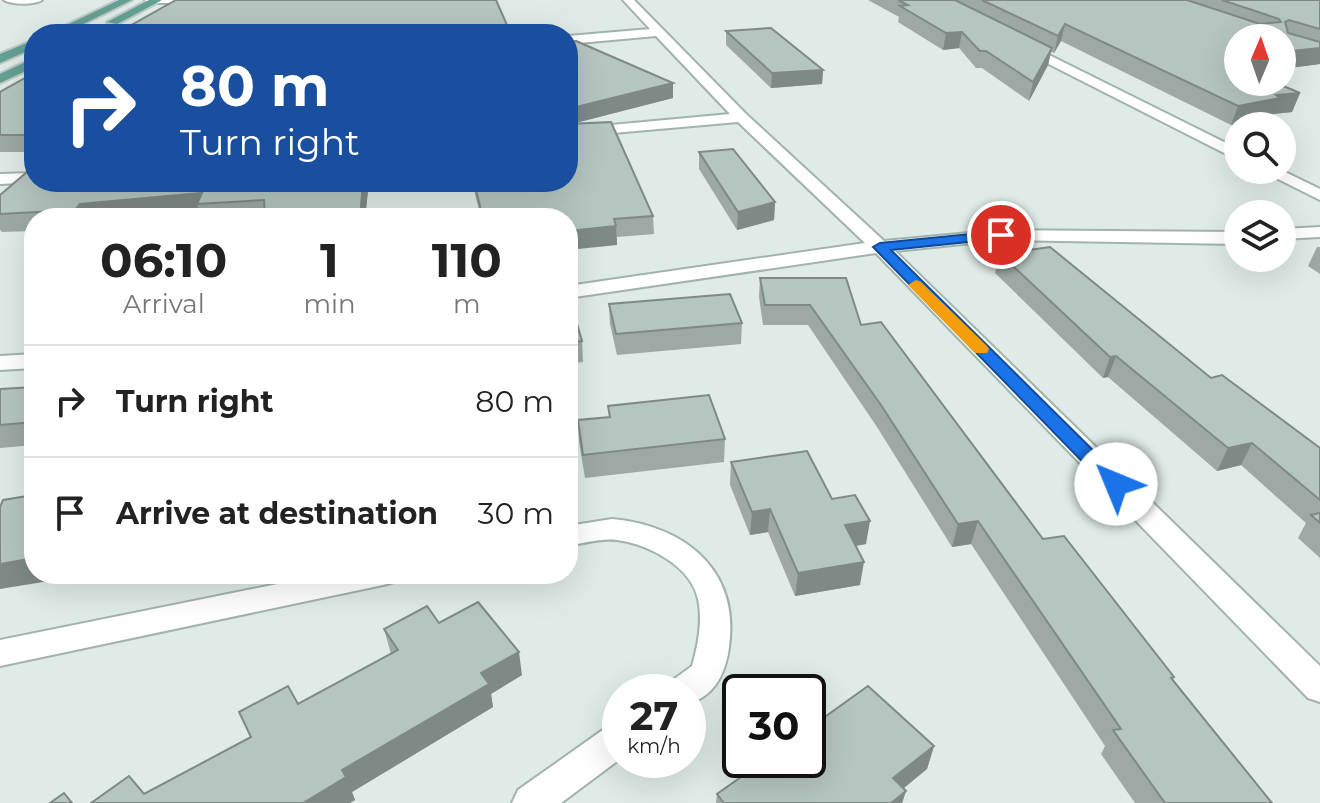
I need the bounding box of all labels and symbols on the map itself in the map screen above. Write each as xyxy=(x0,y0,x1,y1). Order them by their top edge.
north arrow xyxy=(1224,24,1296,96)
pin xyxy=(967,201,1035,269)
position arrow xyxy=(1074,442,1158,526)
speed limit sign: 30 xyxy=(722,674,826,778)

